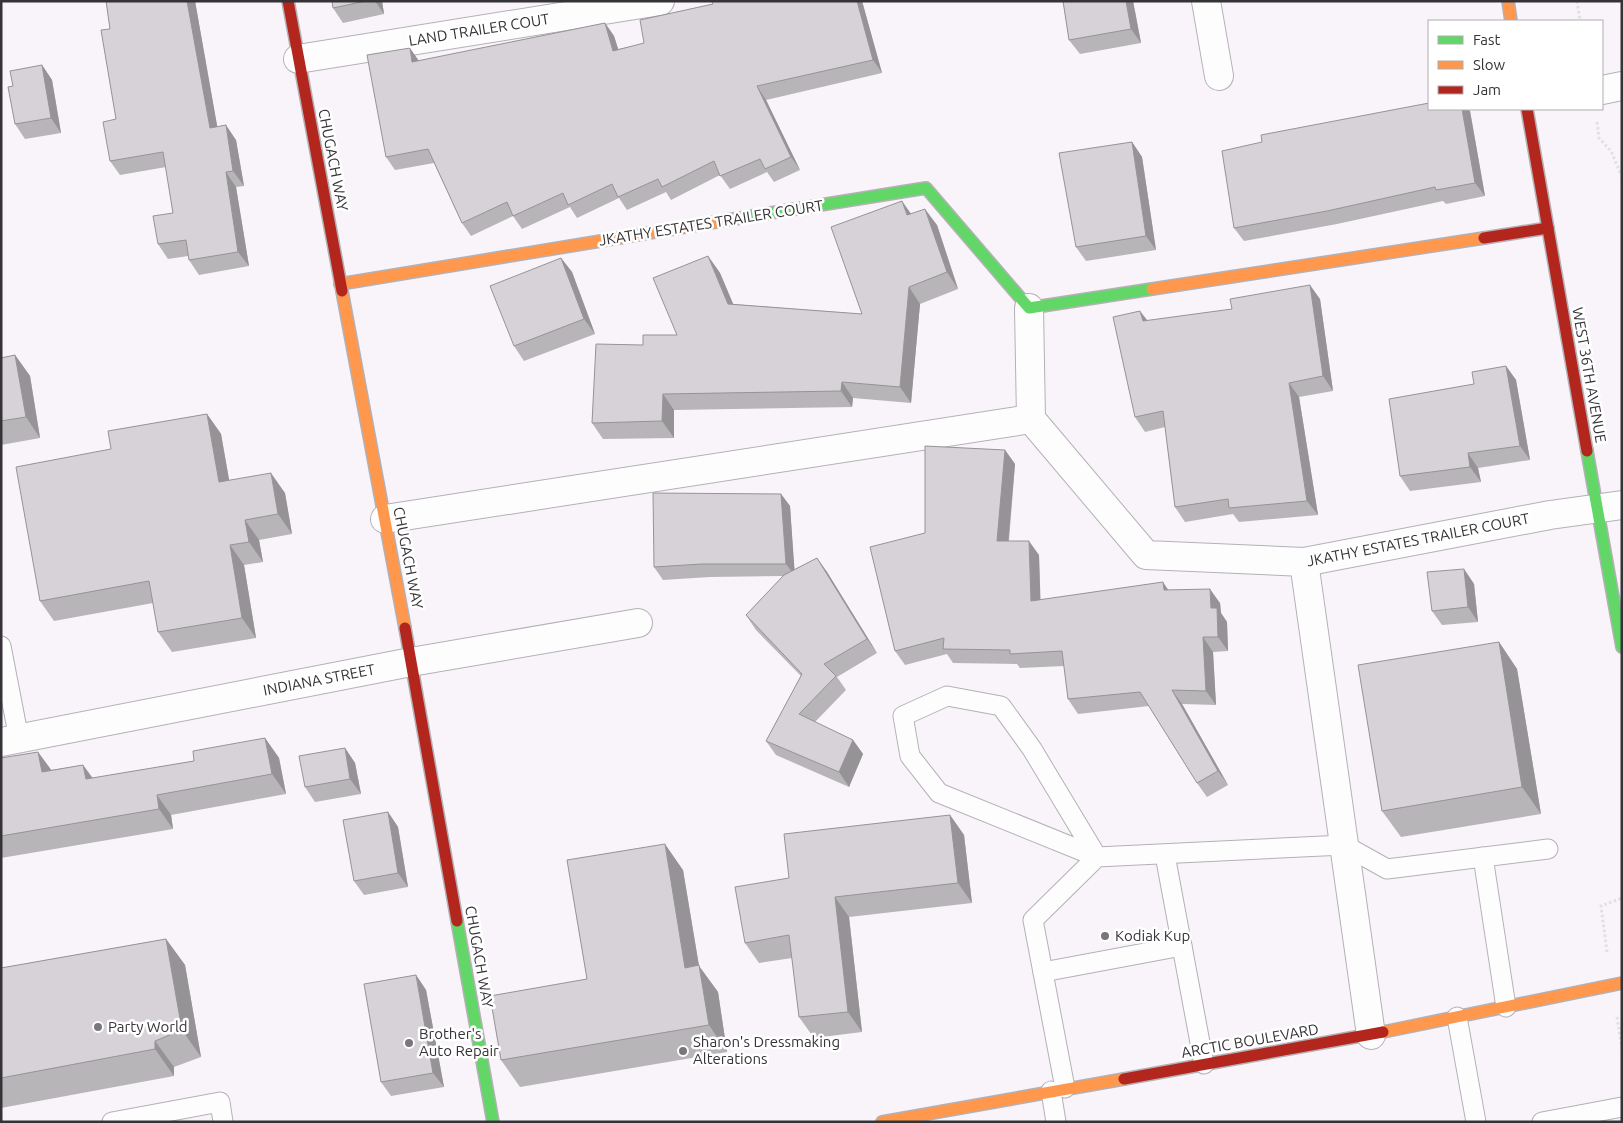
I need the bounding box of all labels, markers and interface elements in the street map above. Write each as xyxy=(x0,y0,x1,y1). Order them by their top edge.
street label: LAND TRAILER COUT xyxy=(407,10,551,49)
legend xyxy=(1428,20,1603,110)
text: Fast xyxy=(1473,31,1501,48)
text: Slow xyxy=(1473,56,1506,73)
text: Jam xyxy=(1473,81,1501,98)
street label: CHUGACH WAY xyxy=(315,107,352,213)
street label: JKATHY ESTATES TRAILER COURT xyxy=(598,196,825,249)
street label: WEST 36TH AVENUE xyxy=(1569,306,1610,444)
street label: CHUGACH WAY xyxy=(390,505,427,611)
street label: JKATHY ESTATES TRAILER COURT xyxy=(1305,509,1531,569)
street label: INDIANA STREET xyxy=(262,660,377,699)
street label: CHUGACH WAY xyxy=(462,904,497,1010)
place label: Kodiak Kup xyxy=(1115,927,1190,944)
marker: Kodiak Kup xyxy=(1099,930,1111,942)
place label: Party World xyxy=(108,1018,188,1035)
street label: ARCTIC BOULEVARD xyxy=(1180,1020,1320,1061)
marker: Party World xyxy=(92,1021,104,1033)
place label: Brother's Auto Repair xyxy=(419,1025,499,1059)
place label: Sharon's Dressmaking Alterations xyxy=(693,1033,840,1067)
marker: Brother's Auto Repair xyxy=(403,1037,415,1049)
marker: Sharon's Dressmaking Alterations xyxy=(677,1045,689,1057)

